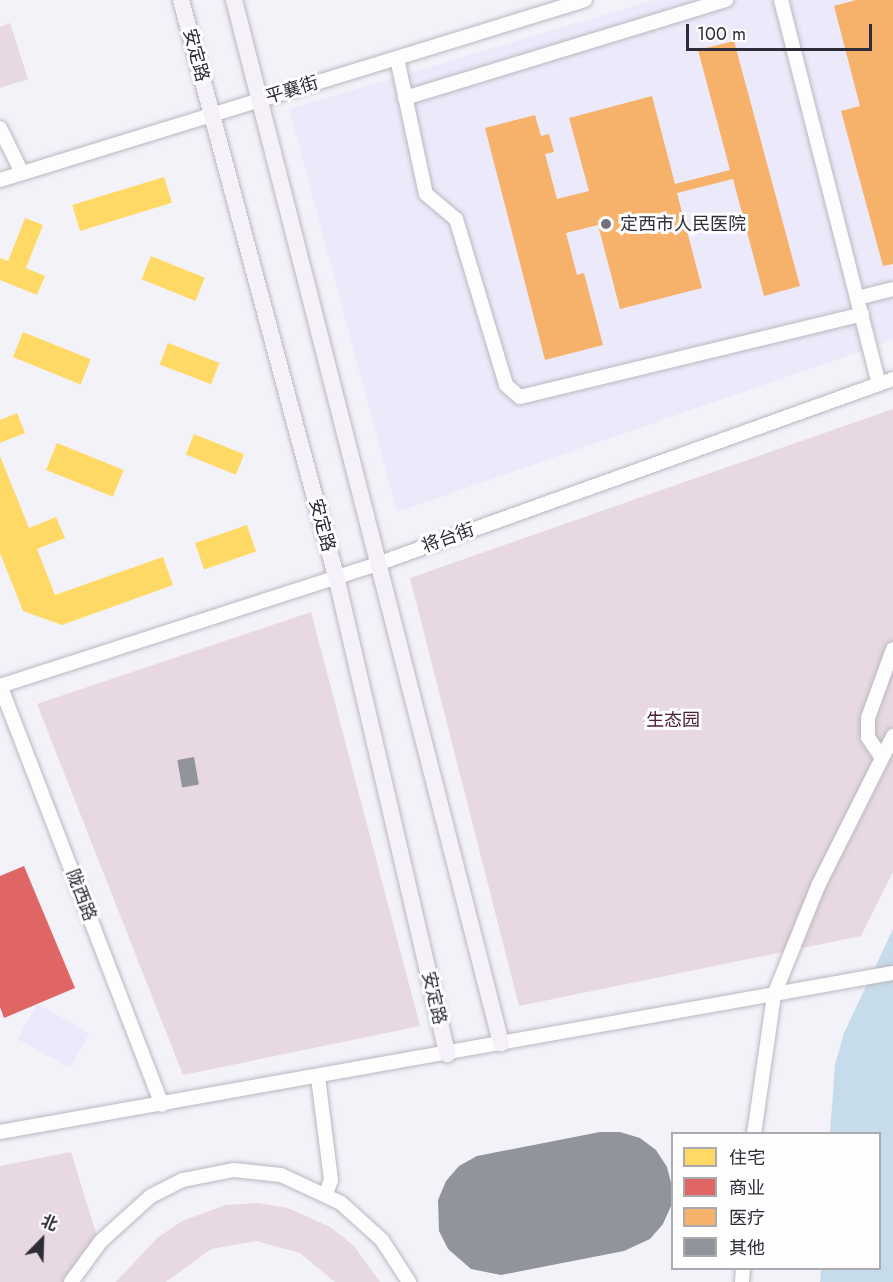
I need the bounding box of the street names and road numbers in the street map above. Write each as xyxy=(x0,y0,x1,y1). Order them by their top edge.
street label: 安定路 xyxy=(179,26,213,84)
street label: 平襄街 xyxy=(263,72,321,108)
street label: 安定路 xyxy=(305,496,339,554)
street label: 将台街 xyxy=(419,519,477,557)
street label: 陇西路 xyxy=(61,866,101,924)
street label: 安定路 xyxy=(417,969,451,1027)

